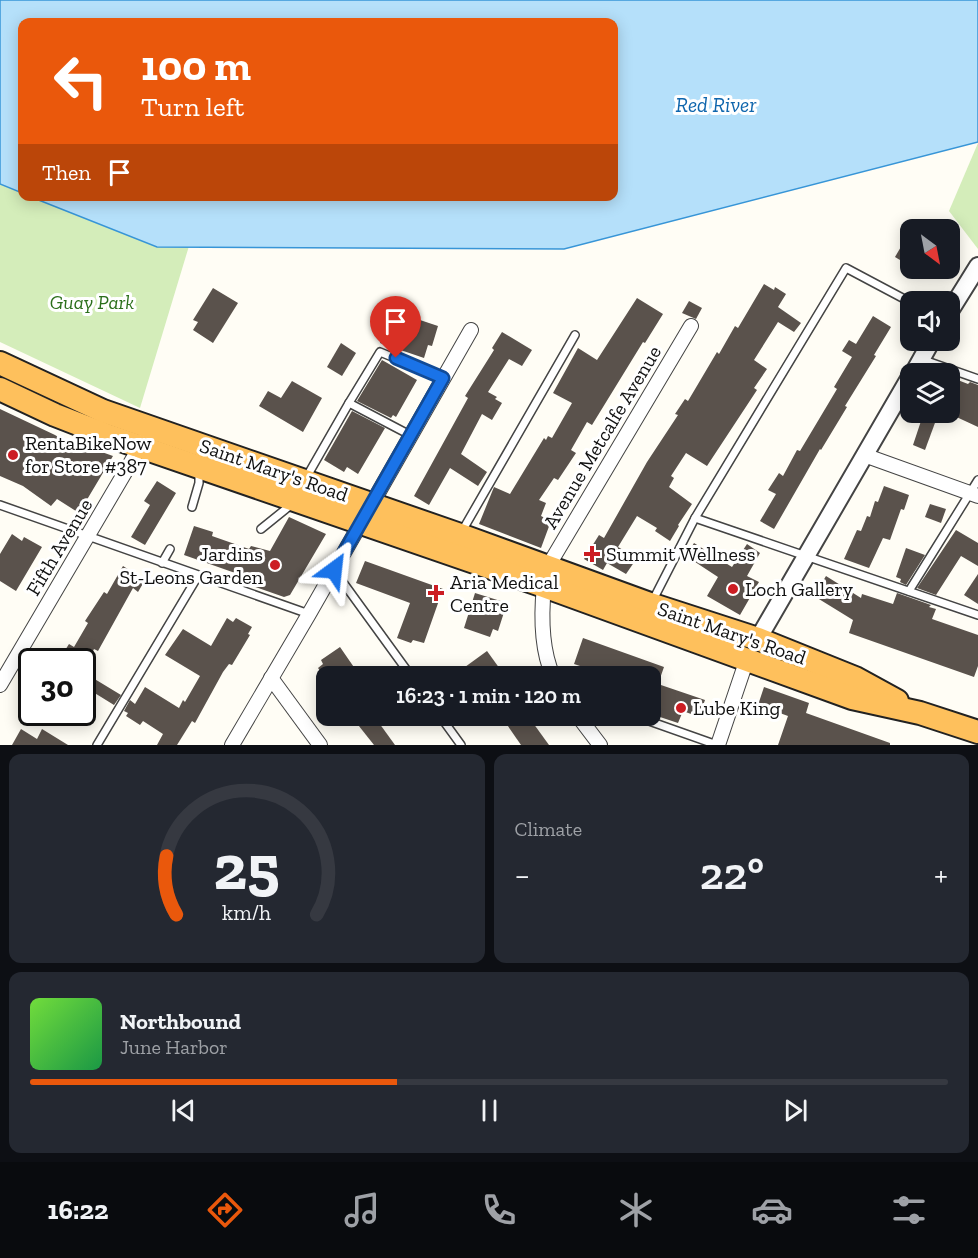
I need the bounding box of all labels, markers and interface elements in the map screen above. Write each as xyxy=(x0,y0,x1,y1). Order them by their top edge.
text: 100 m xyxy=(141,40,251,91)
icon: left xyxy=(42,42,120,120)
text: Turn left xyxy=(141,91,244,123)
water label: Red River xyxy=(676,92,757,117)
icon: arrive xyxy=(103,156,136,189)
text: Then xyxy=(42,159,91,186)
north arrow xyxy=(900,219,960,279)
map controls xyxy=(900,219,960,423)
park label: Guay Park xyxy=(50,290,134,314)
button: sound xyxy=(900,291,960,351)
pin xyxy=(370,296,421,358)
icon: arrive xyxy=(379,305,412,338)
street label: Avenue Metcalfe Avenue xyxy=(538,341,666,533)
button: layers xyxy=(900,363,960,423)
place label: RentaBikeNow for Store #387 xyxy=(25,431,152,478)
street label: Saint Mary's Road xyxy=(197,433,351,507)
marker: RentaBikeNow for Store #387 xyxy=(6,448,20,462)
street label: Fifth Avenue xyxy=(21,494,97,600)
position arrow xyxy=(302,538,366,602)
place label: Jardins St-Leons Garden xyxy=(119,542,264,589)
place label: Summit Wellness xyxy=(606,542,755,566)
marker: Summit Wellness xyxy=(583,545,601,563)
marker: Jardins St-Leons Garden xyxy=(268,558,282,572)
place label: Aria Medical Centre xyxy=(450,570,559,617)
place label: Loch Gallery xyxy=(745,577,854,601)
marker: Loch Gallery xyxy=(726,582,740,596)
marker: Aria Medical Centre xyxy=(427,584,445,602)
street label: Saint Mary's Road xyxy=(655,596,809,670)
speed limit sign: 30 xyxy=(18,648,96,726)
text: 16:23 · 1 min · 120 m xyxy=(396,682,581,709)
place label: Lube King xyxy=(693,696,780,720)
marker: Lube King xyxy=(674,701,688,715)
text: Climate xyxy=(515,817,582,841)
text: 25 xyxy=(214,830,280,905)
text: 22° xyxy=(700,847,764,901)
text: − xyxy=(515,855,530,894)
text: + xyxy=(934,855,948,894)
text: km/h xyxy=(222,901,271,926)
text: Northbound xyxy=(120,1008,241,1035)
text: June Harbor xyxy=(120,1035,228,1059)
icon: previous xyxy=(167,1094,200,1127)
icon: pause xyxy=(473,1094,506,1127)
icon: next xyxy=(779,1094,812,1127)
icon: directions xyxy=(204,1189,246,1231)
icon: music xyxy=(341,1189,383,1231)
icon: phone xyxy=(478,1189,520,1231)
icon: climate xyxy=(615,1189,657,1231)
icon: car xyxy=(751,1189,793,1231)
icon: filters xyxy=(888,1189,930,1231)
text: 16:22 xyxy=(47,1194,109,1226)

